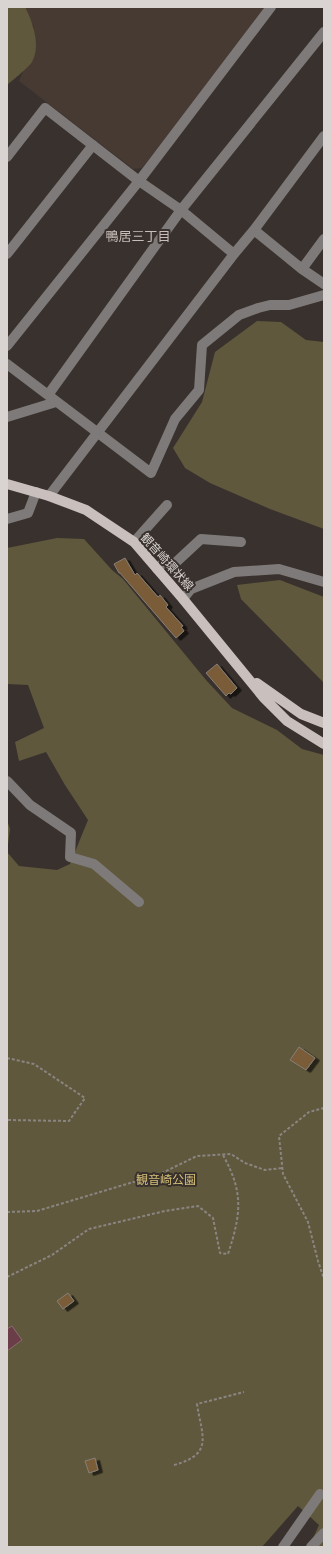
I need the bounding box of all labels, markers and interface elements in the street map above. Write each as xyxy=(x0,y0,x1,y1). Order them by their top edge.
district label: 鴨居三丁目 xyxy=(105,229,171,244)
street label: 観音崎環状線 xyxy=(138,531,196,593)
park label: 観音崎公園 xyxy=(136,1173,196,1187)

